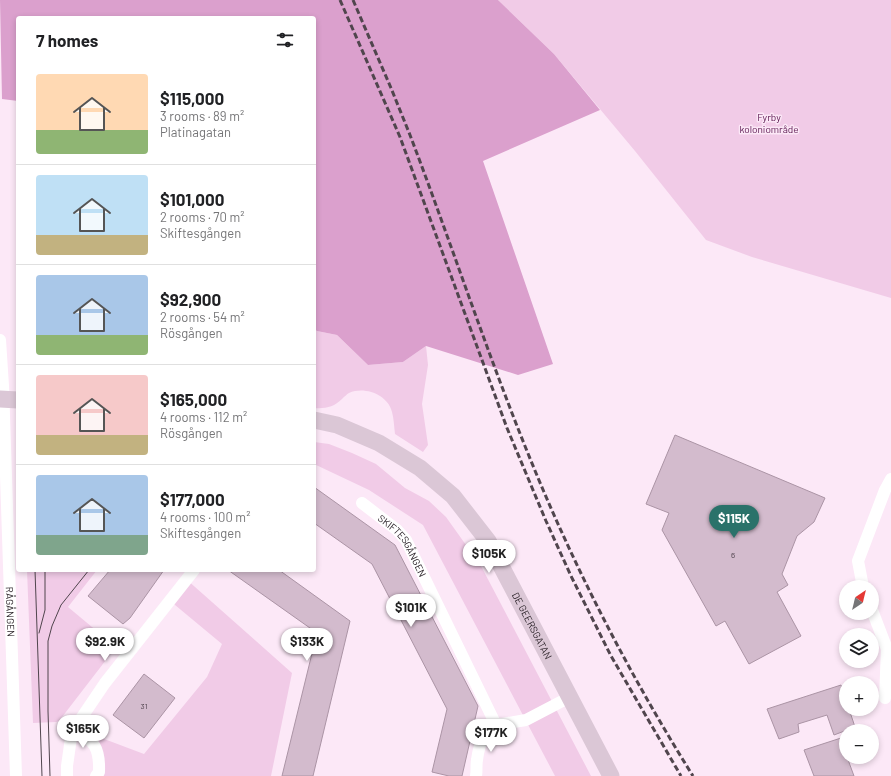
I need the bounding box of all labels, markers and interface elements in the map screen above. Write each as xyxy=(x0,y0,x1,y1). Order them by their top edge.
icon: filters xyxy=(274,29,296,51)
text: 7 homes xyxy=(36,30,98,50)
text: $115,000 xyxy=(160,88,224,108)
icon: home xyxy=(68,90,116,138)
text: 3 rooms · 89 m² xyxy=(160,108,244,124)
park label: Fyrby koloniområde xyxy=(739,111,799,135)
text: Platinagatan xyxy=(160,124,231,140)
text: $101,000 xyxy=(160,189,224,209)
icon: home xyxy=(68,191,116,239)
text: 2 rooms · 70 m² xyxy=(160,209,244,225)
text: Skiftesgången xyxy=(160,225,241,241)
text: $92,900 xyxy=(160,289,221,309)
icon: home xyxy=(68,291,116,339)
text: 2 rooms · 54 m² xyxy=(160,309,245,325)
text: Rösgången xyxy=(160,325,223,341)
text: $165,000 xyxy=(160,389,227,409)
icon: home xyxy=(68,391,116,439)
text: 4 rooms · 112 m² xyxy=(160,409,247,425)
text: Rösgången xyxy=(160,425,223,441)
text: $177,000 xyxy=(160,489,225,509)
icon: home xyxy=(68,491,116,539)
pin: $115K xyxy=(706,505,762,539)
text: 4 rooms · 100 m² xyxy=(160,509,250,525)
text: $115K xyxy=(718,510,750,526)
street label: SKIFTESGÅNGEN xyxy=(376,512,429,579)
text: Skiftesgången xyxy=(160,525,241,541)
pin: $105K xyxy=(461,540,517,574)
text: $105K xyxy=(472,545,506,561)
house number: 6 xyxy=(731,550,735,560)
north arrow xyxy=(839,580,879,620)
map controls xyxy=(839,580,879,764)
street label: RÅGÅNGEN xyxy=(4,586,17,637)
street label: DE GEERSGATAN xyxy=(510,590,555,661)
pin: $101K xyxy=(383,594,439,628)
text: $101K xyxy=(395,599,427,615)
pin: $92.9K xyxy=(72,628,138,662)
pin: $133K xyxy=(279,628,335,662)
button: layers xyxy=(839,628,879,668)
text: $92.9K xyxy=(85,633,125,649)
text: $133K xyxy=(290,633,324,649)
button: + xyxy=(839,676,879,716)
house number: 31 xyxy=(141,701,148,711)
pin: $165K xyxy=(55,715,111,749)
pin: $177K xyxy=(463,719,519,753)
text: $165K xyxy=(66,720,100,736)
text: $177K xyxy=(474,724,508,740)
button: − xyxy=(839,724,879,764)

